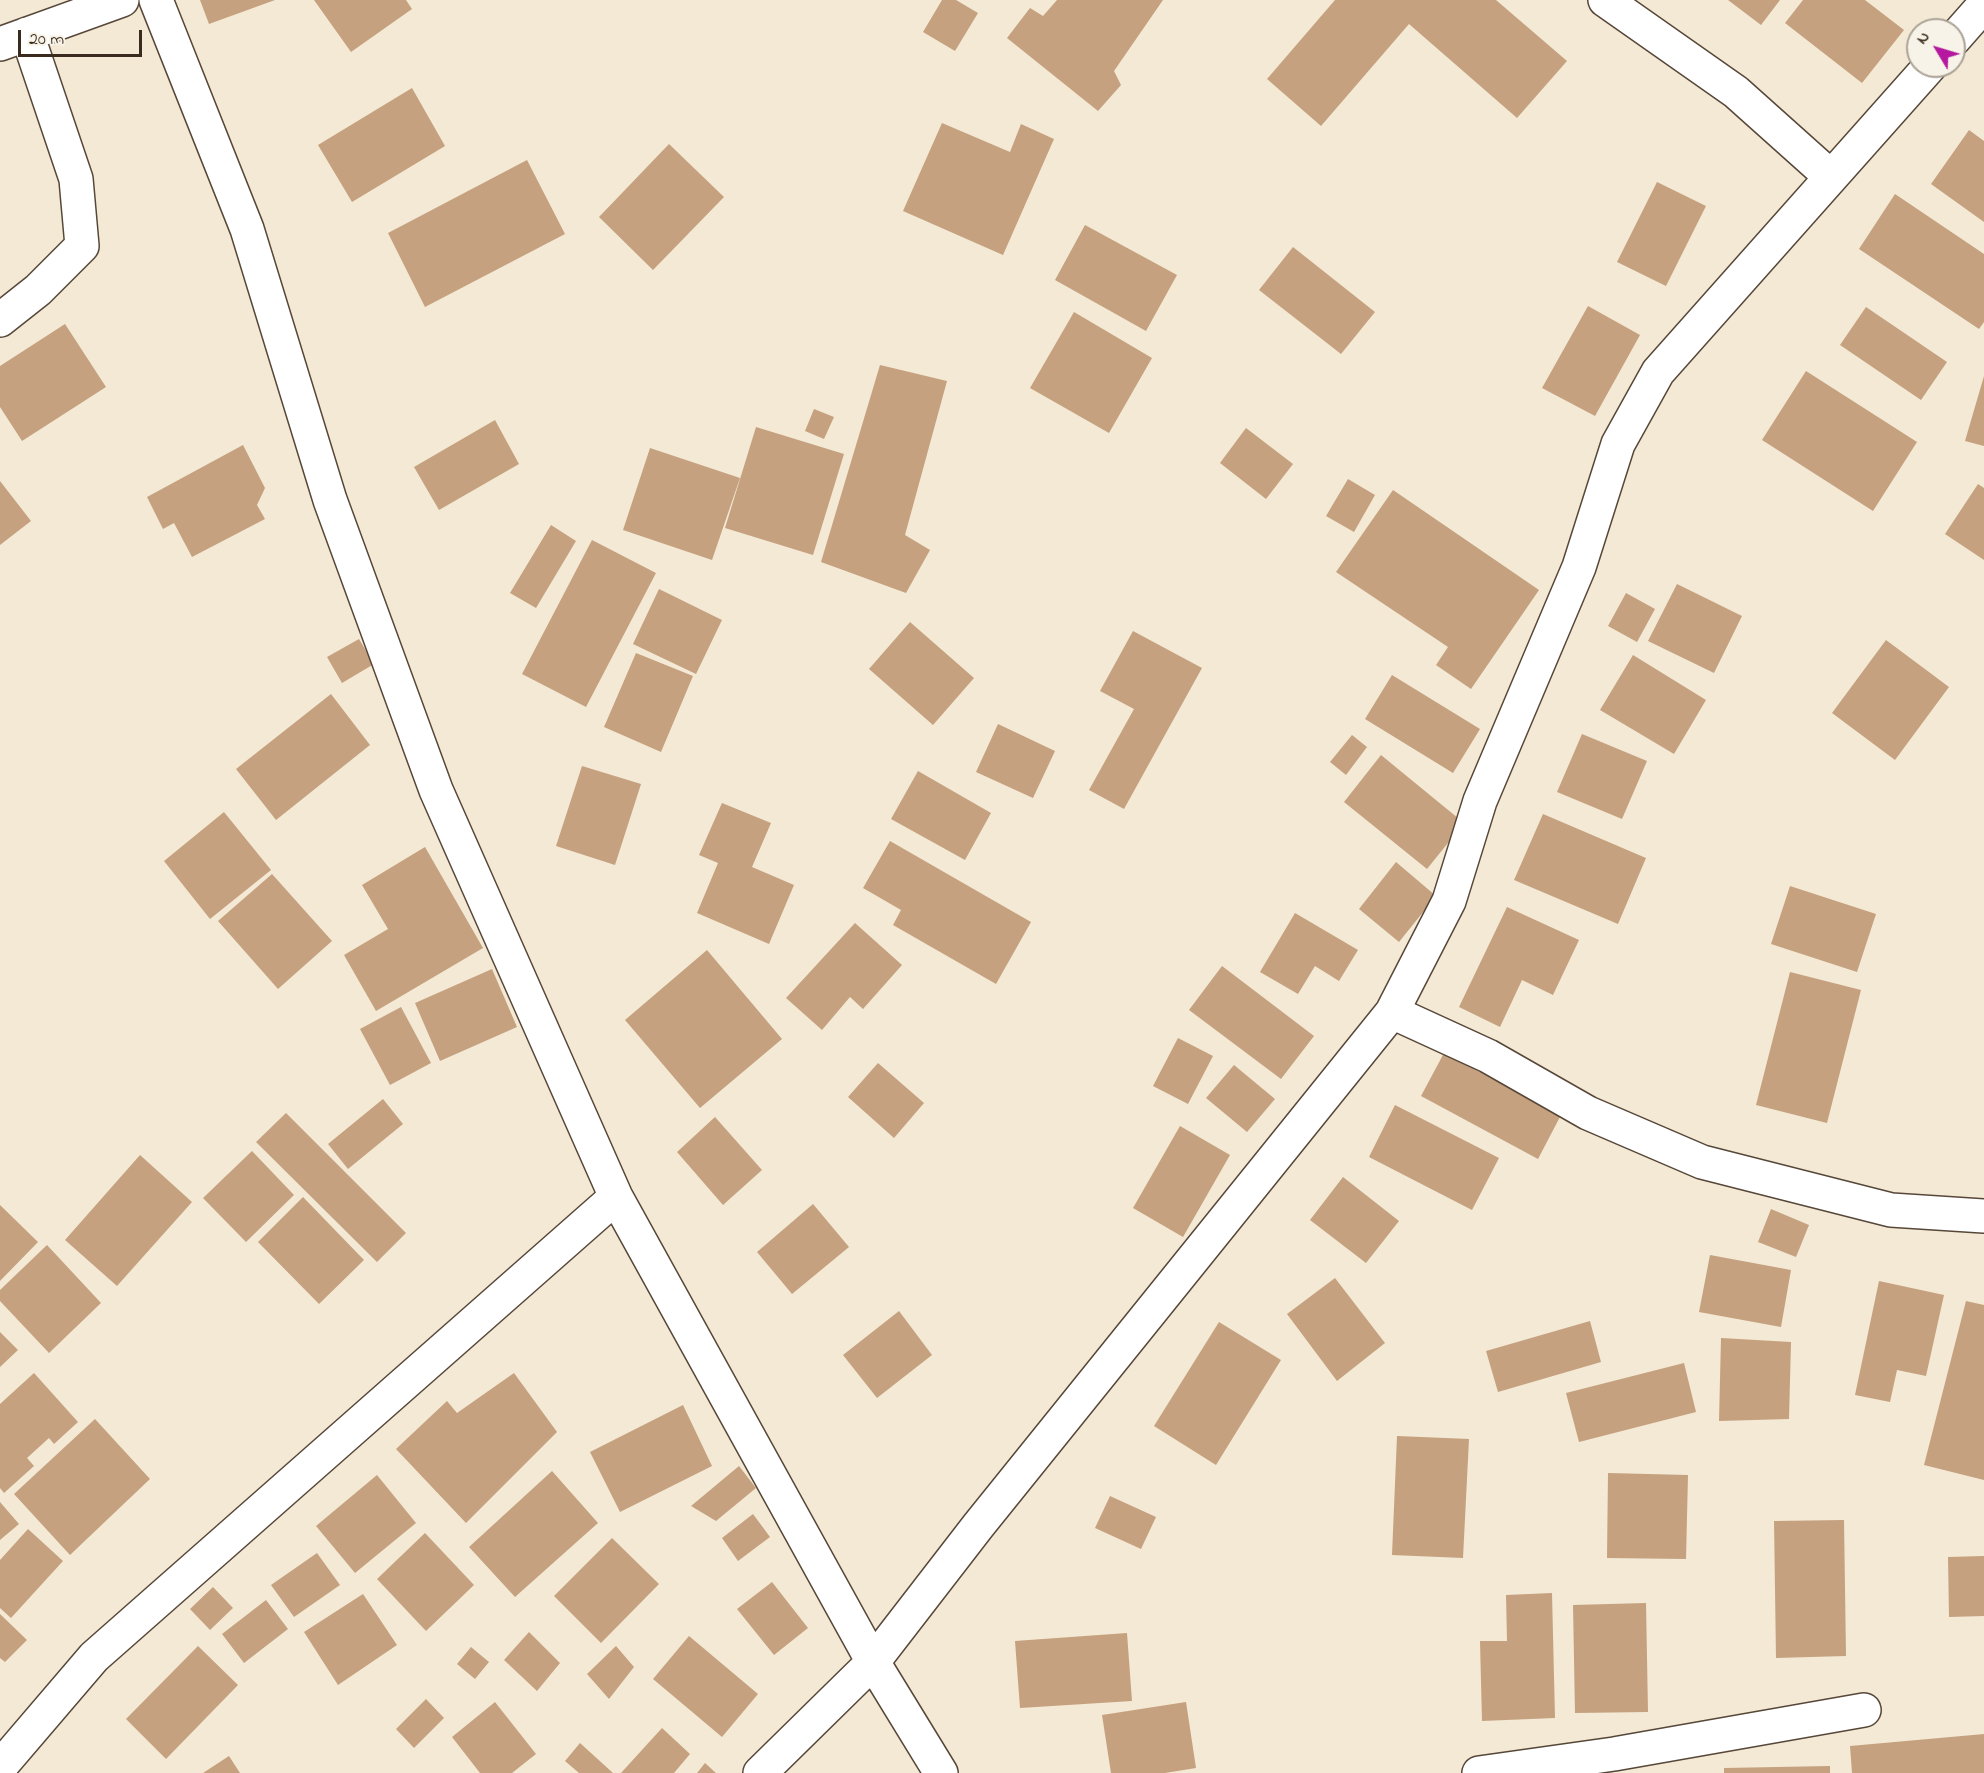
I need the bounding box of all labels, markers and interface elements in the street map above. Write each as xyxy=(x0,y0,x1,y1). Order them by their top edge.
scale bar xyxy=(21,18,146,56)
north arrow xyxy=(1906,18,1966,78)
text: 20 m xyxy=(29,27,64,53)
text: N xyxy=(1911,27,1936,50)

